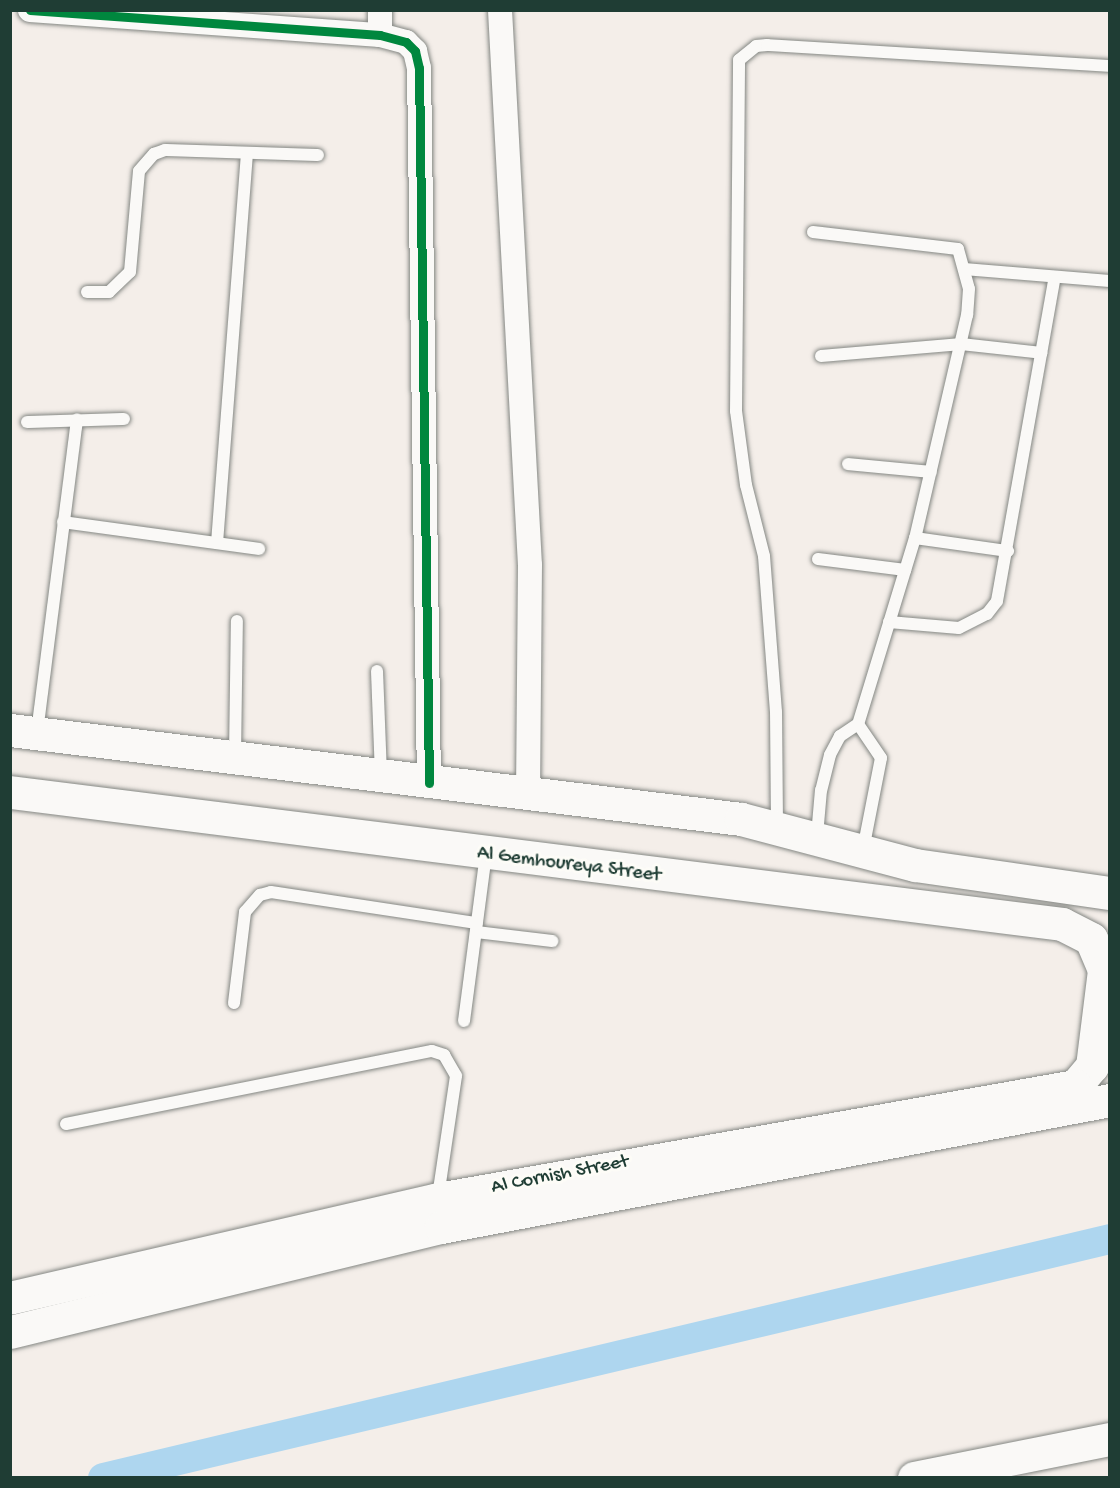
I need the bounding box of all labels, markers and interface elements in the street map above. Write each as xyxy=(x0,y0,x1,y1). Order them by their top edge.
street label: Al Gemhoureya Street xyxy=(476,842,662,888)
street label: Al Cornish Street xyxy=(489,1150,631,1200)

